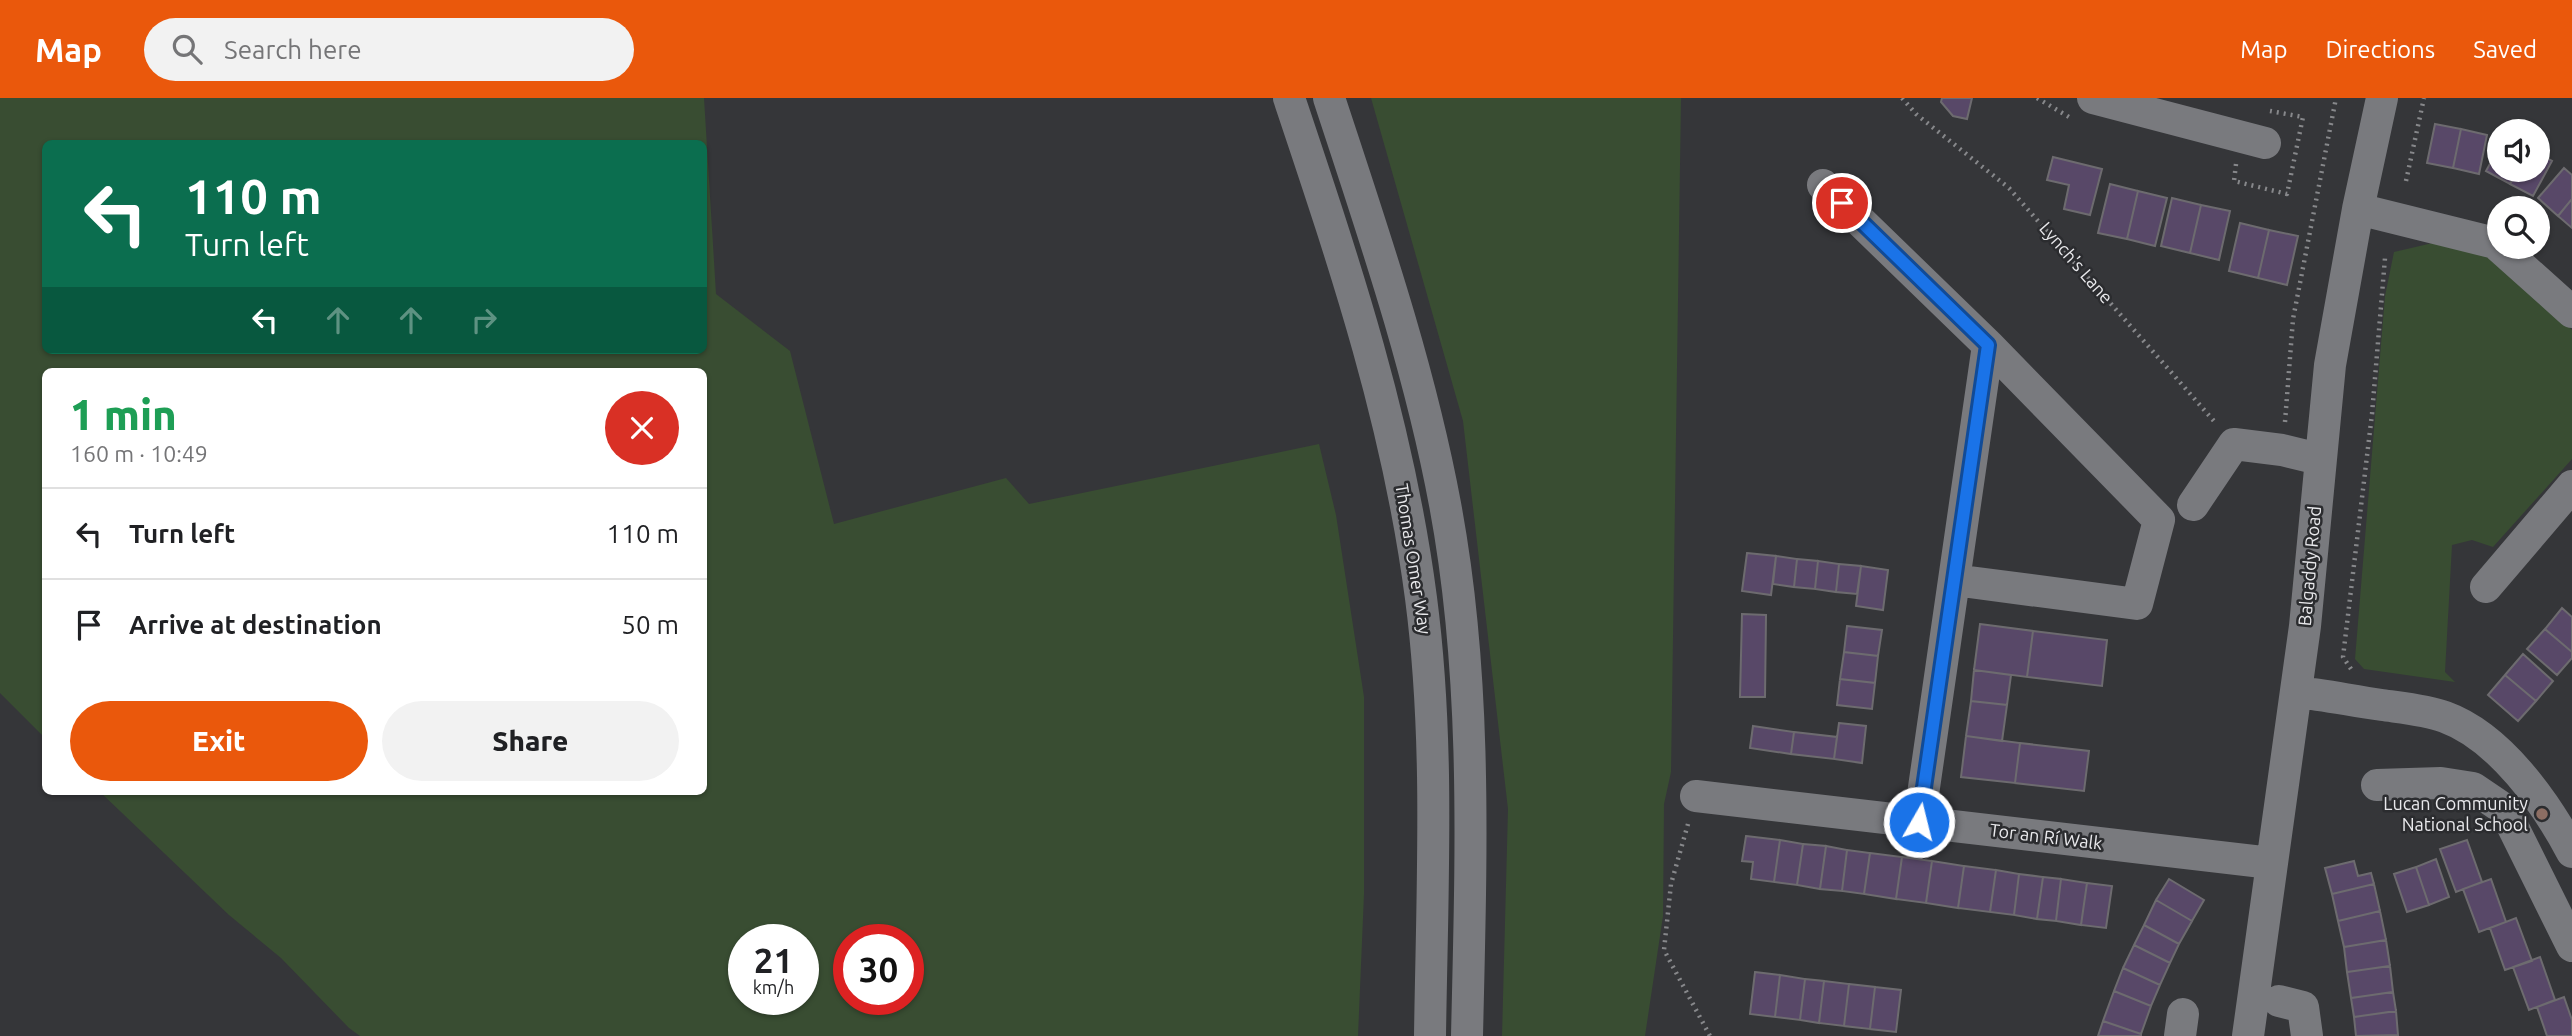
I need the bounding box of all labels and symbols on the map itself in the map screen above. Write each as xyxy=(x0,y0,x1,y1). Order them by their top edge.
pin xyxy=(1812,173,1872,233)
street label: Lynch's Lane xyxy=(2036,218,2117,307)
street label: Thomas Omer Way xyxy=(1392,482,1436,636)
street label: Balgaddy Road xyxy=(2294,505,2324,627)
position arrow xyxy=(1882,785,1956,859)
place label: Lucan Community National School xyxy=(2383,793,2528,834)
marker: Lucan Community National School xyxy=(2534,806,2550,822)
street label: Tor an Rí Walk xyxy=(1989,819,2104,853)
speed limit sign: 30 xyxy=(833,924,924,1015)

